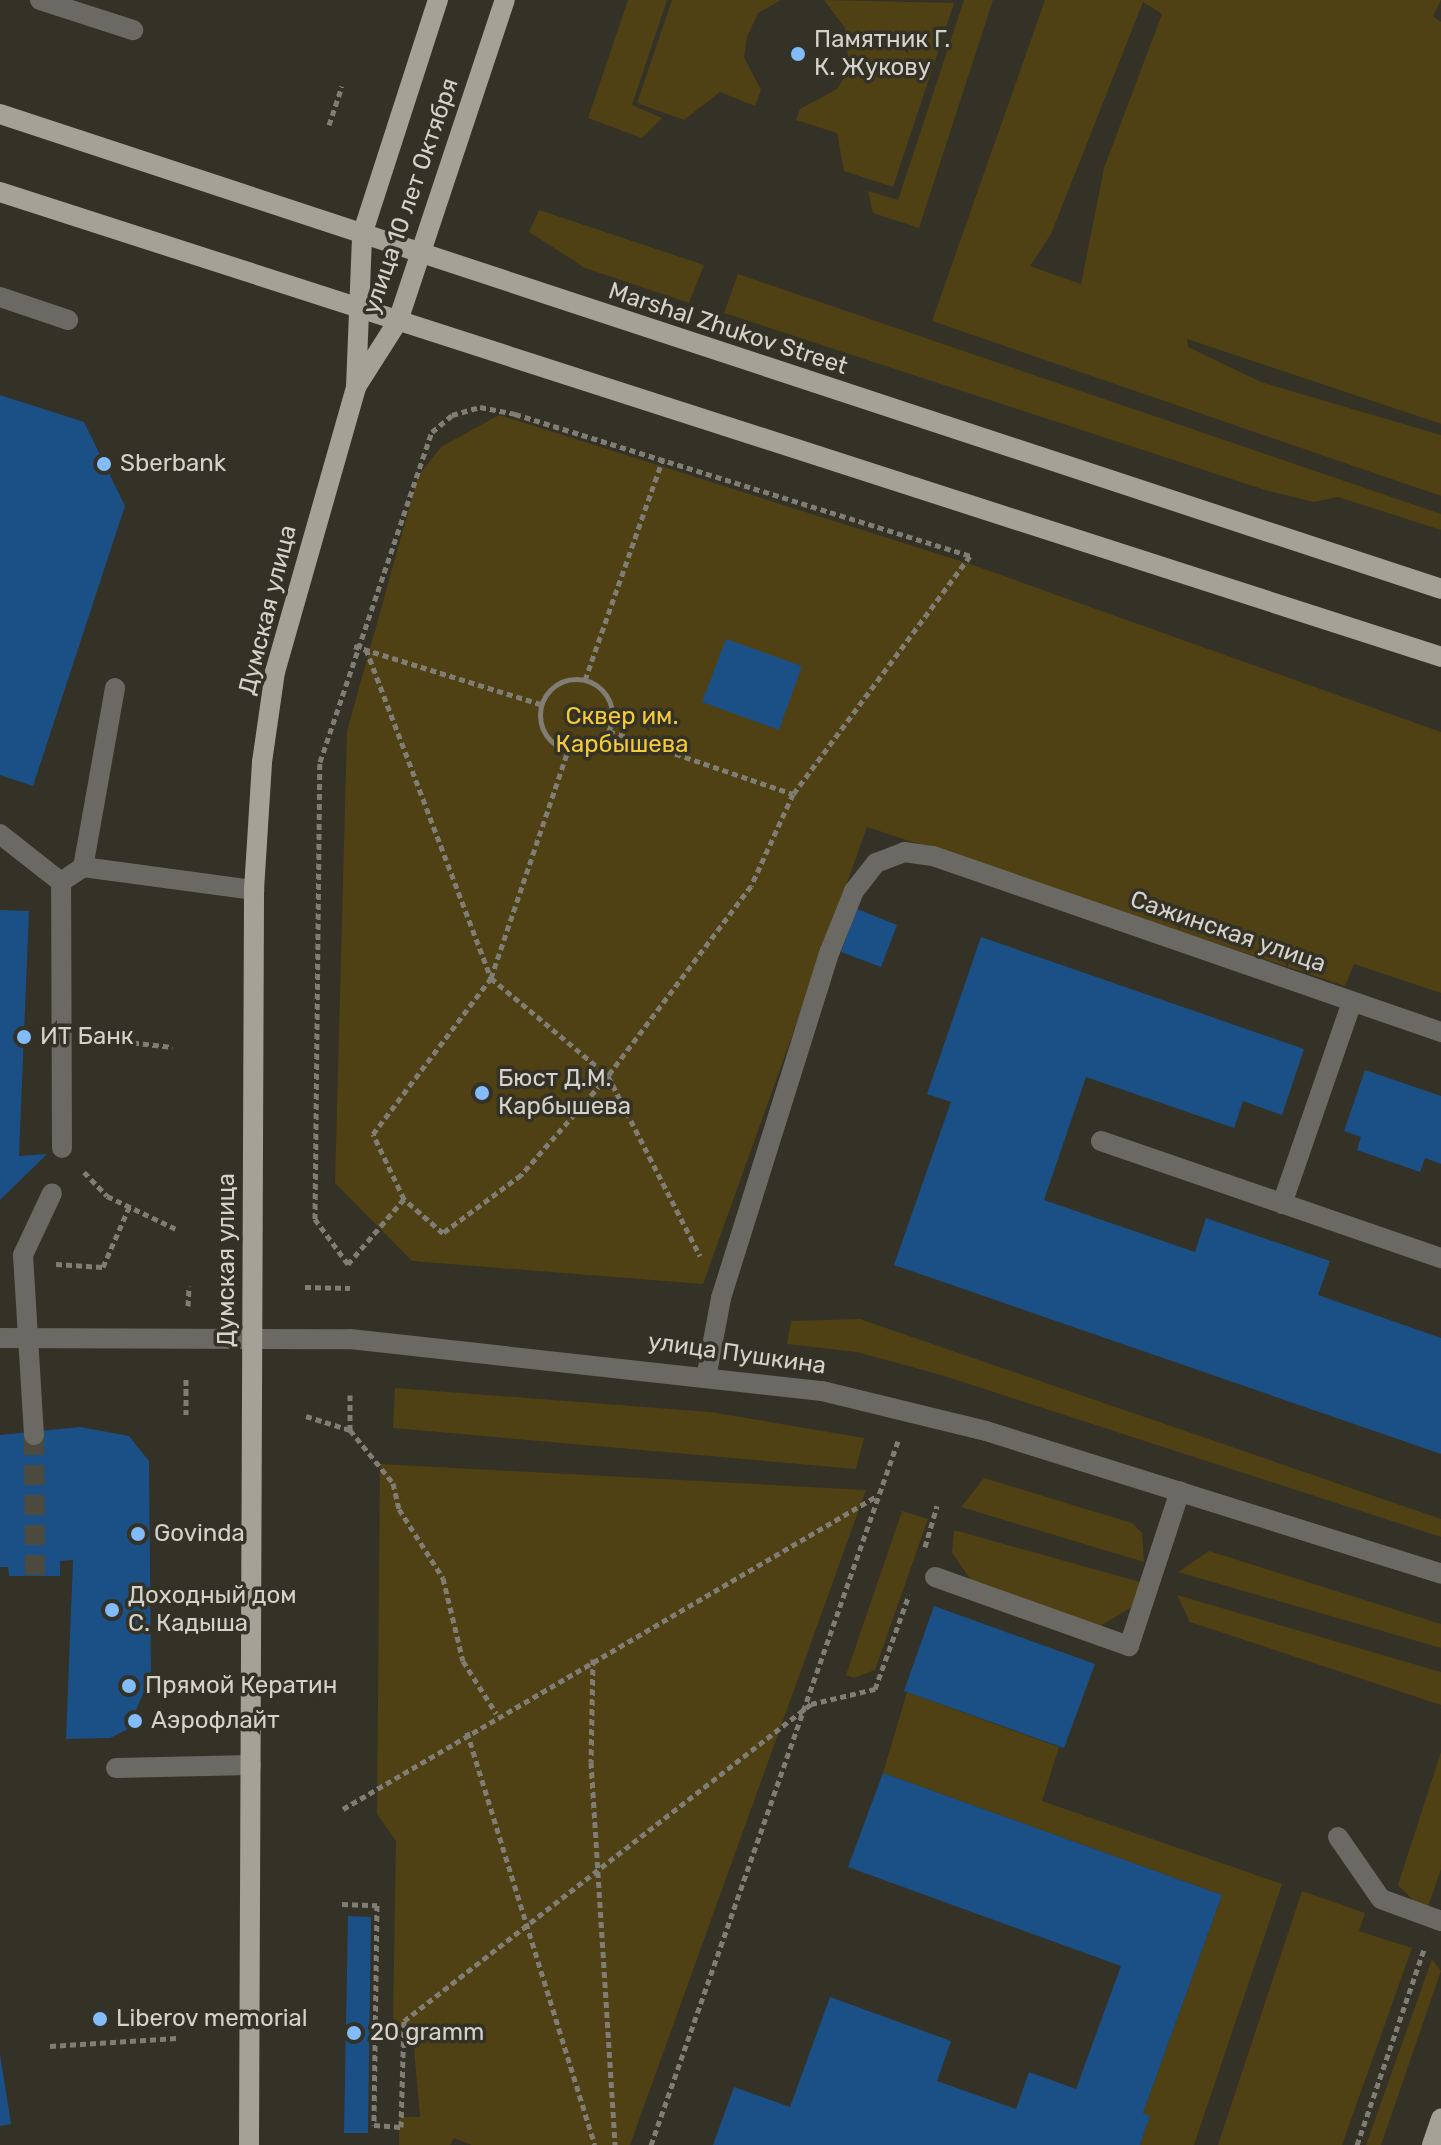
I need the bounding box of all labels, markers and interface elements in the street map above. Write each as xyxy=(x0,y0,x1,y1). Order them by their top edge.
place label: Памятник Г. К. Жукову xyxy=(814,26,950,82)
marker: Памятник Г. К. Жукову xyxy=(789,45,807,63)
street label: улица 10 лет Октября xyxy=(357,74,465,318)
street label: Marshal Zhukov Street xyxy=(604,277,852,381)
place label: Sberbank xyxy=(120,450,226,478)
marker: Sberbank xyxy=(95,455,113,473)
street label: Думская улица xyxy=(233,522,303,698)
park label: Сквер им. Карбышева xyxy=(556,703,688,759)
street label: Сажинская улица xyxy=(1126,885,1330,979)
place label: ИТ Банк xyxy=(40,1023,134,1051)
marker: ИТ Банк xyxy=(15,1028,33,1046)
place label: Бюст Д.М. Карбышева xyxy=(498,1065,631,1121)
marker: Бюст Д.М. Карбышева xyxy=(473,1084,491,1102)
street label: Думская улица xyxy=(213,1173,241,1347)
street label: улица Пушкина xyxy=(646,1327,828,1381)
place label: Govinda xyxy=(154,1520,245,1548)
marker: Govinda xyxy=(129,1525,147,1543)
place label: Доходный дом С. Кадыша xyxy=(128,1582,297,1638)
marker: Доходный дом С. Кадыша xyxy=(103,1601,121,1619)
place label: Прямой Кератин xyxy=(145,1672,337,1700)
marker: Прямой Кератин xyxy=(120,1677,138,1695)
place label: Аэрофлайт xyxy=(151,1707,280,1735)
marker: Аэрофлайт xyxy=(126,1712,144,1730)
place label: Liberov memorial xyxy=(116,2005,308,2033)
marker: Liberov memorial xyxy=(91,2010,109,2028)
place label: 20 gramm xyxy=(370,2019,484,2047)
marker: 20 gramm xyxy=(345,2024,363,2042)

